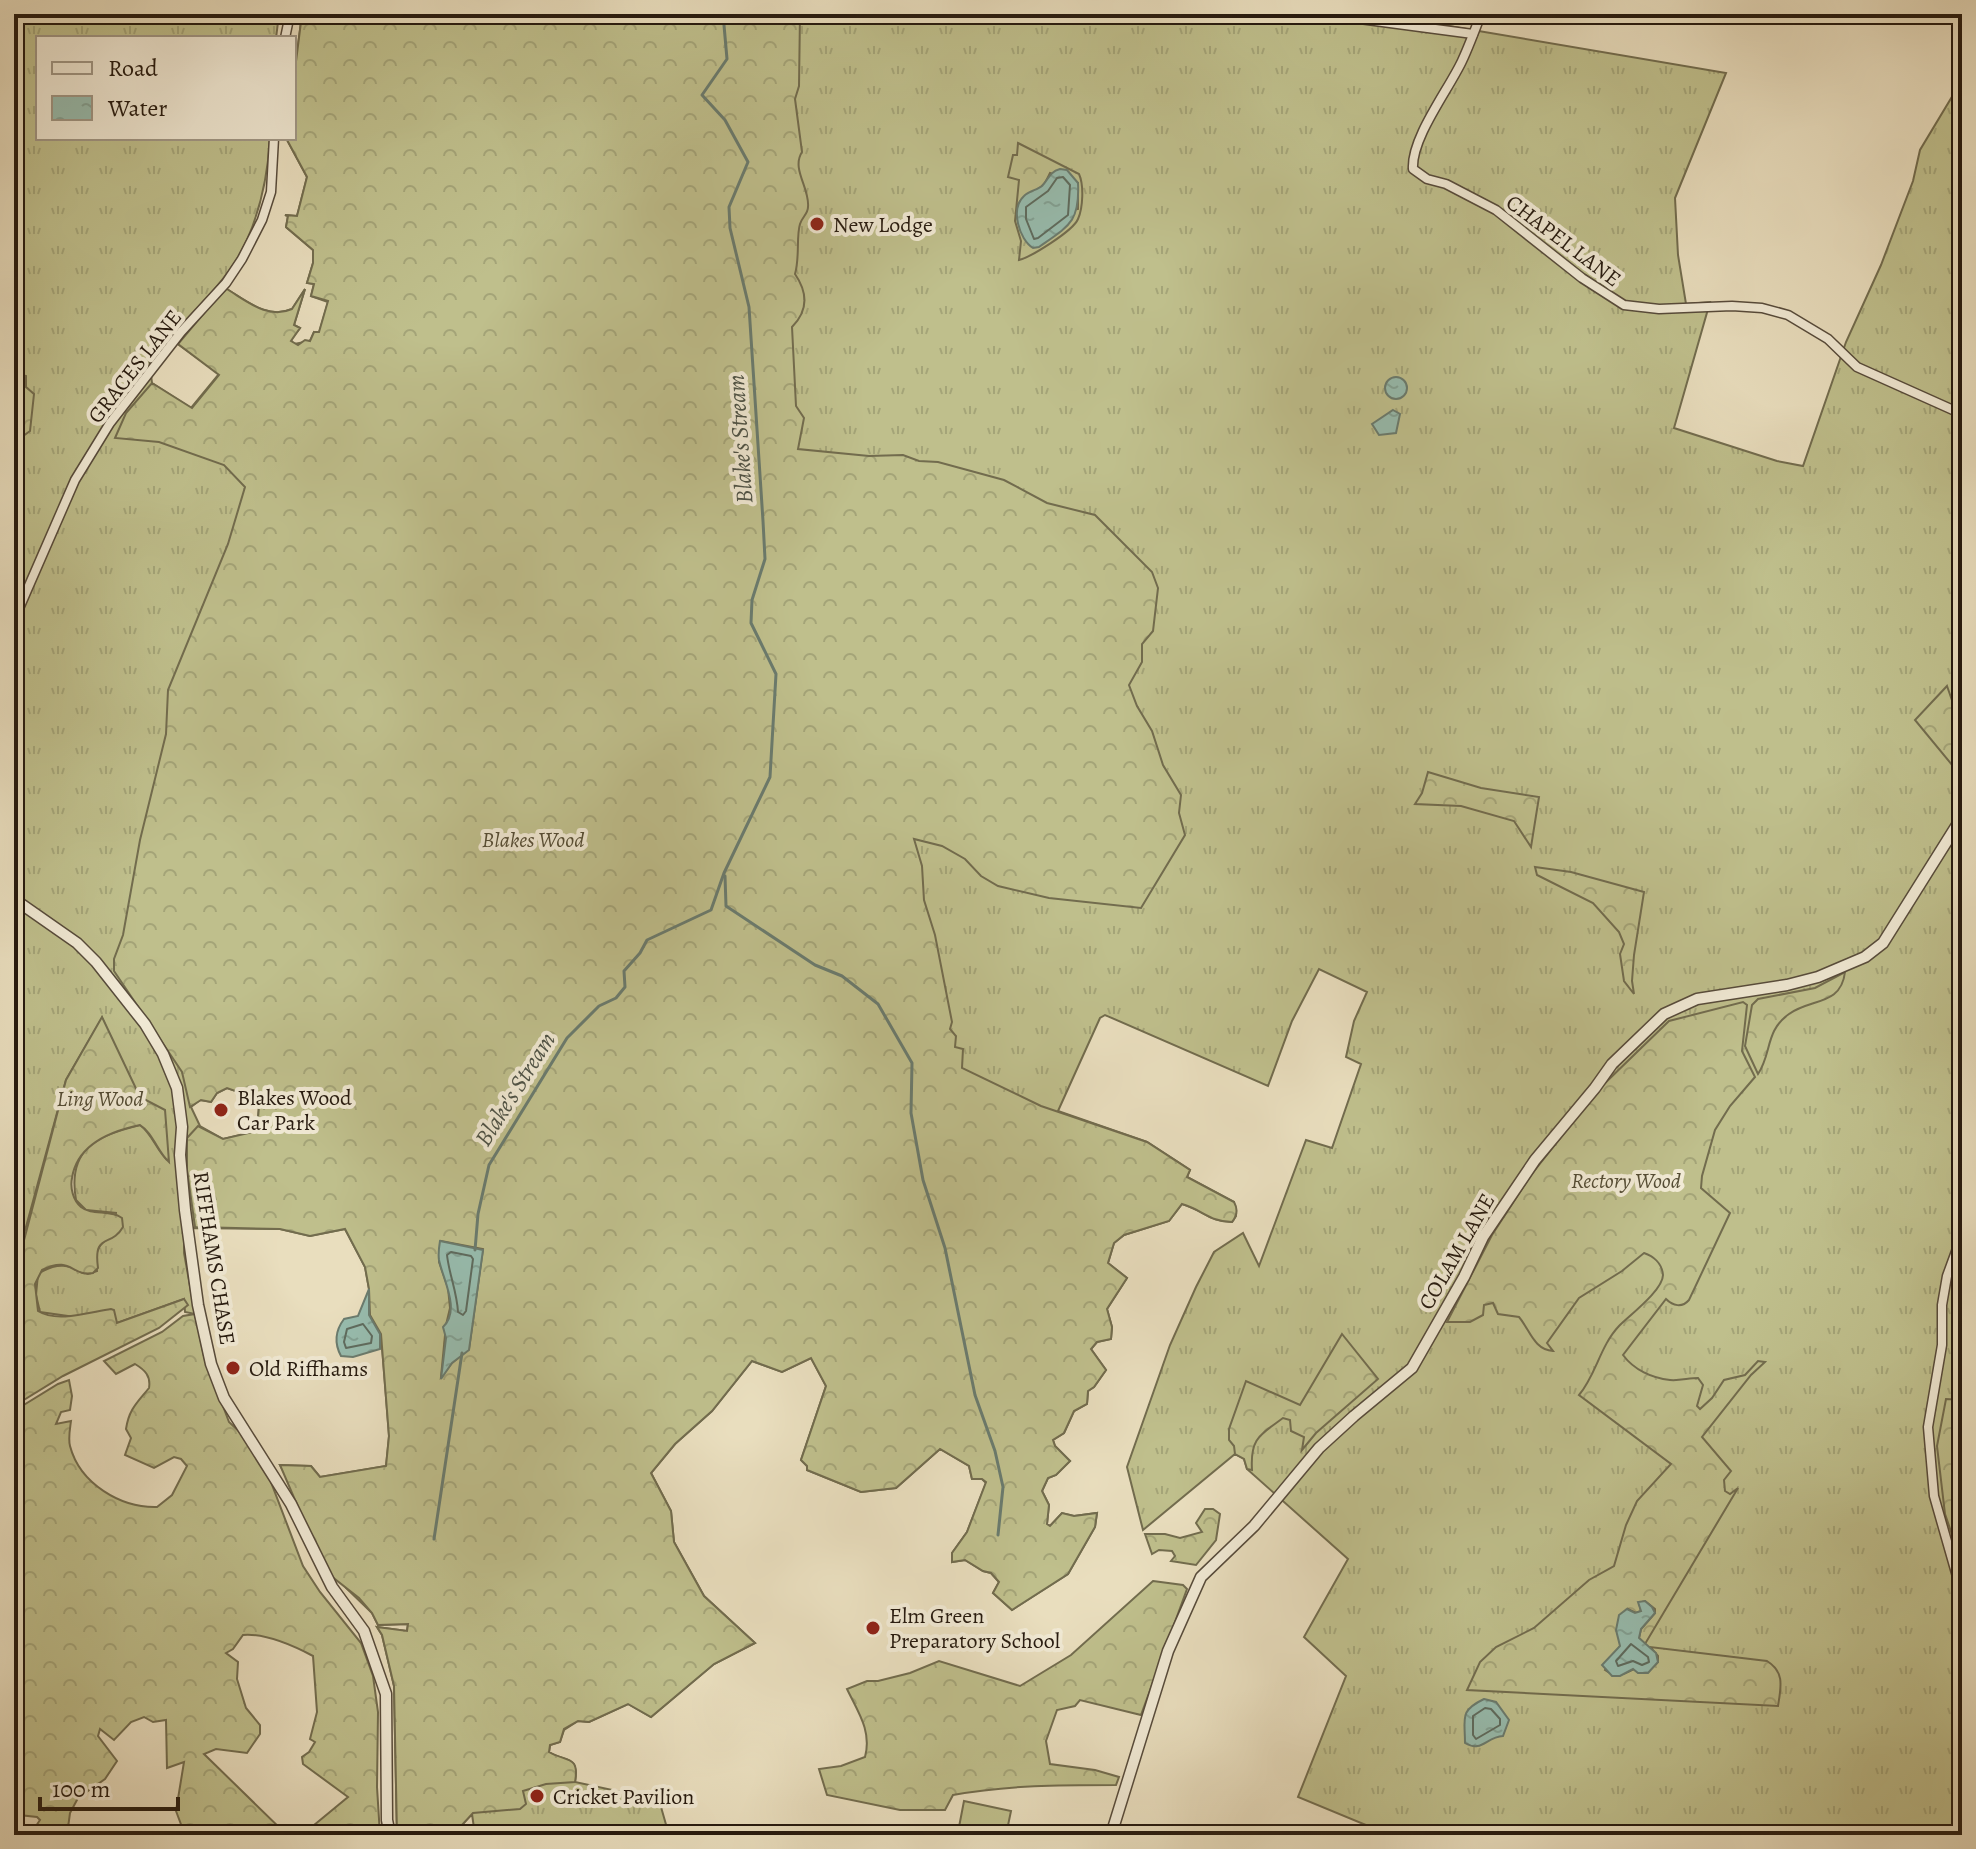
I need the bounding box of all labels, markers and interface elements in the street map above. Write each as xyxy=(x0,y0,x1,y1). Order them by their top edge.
legend xyxy=(36,36,296,140)
text: Road xyxy=(108,52,158,84)
text: Water xyxy=(107,92,168,124)
street label: CHAPEL LANE xyxy=(1500,188,1627,294)
place label: New Lodge xyxy=(833,210,933,240)
marker: New Lodge xyxy=(808,215,826,233)
street label: GRACES LANE xyxy=(81,303,189,430)
water label: Blake's Stream xyxy=(720,373,760,505)
park label: Blakes Wood xyxy=(482,825,584,855)
water label: Blake's Stream xyxy=(467,1026,563,1152)
place label: Blakes Wood Car Park xyxy=(237,1083,352,1138)
park label: Ling Wood xyxy=(57,1084,143,1114)
marker: Blakes Wood Car Park xyxy=(212,1101,230,1119)
park label: Rectory Wood xyxy=(1571,1166,1681,1196)
street label: RIFFHAMS CHASE xyxy=(185,1169,243,1347)
street label: COLAM LANE xyxy=(1411,1188,1502,1315)
place label: Old Riffhams xyxy=(249,1354,368,1384)
marker: Old Riffhams xyxy=(224,1359,242,1377)
place label: Elm Green Preparatory School xyxy=(889,1601,1060,1656)
marker: Elm Green Preparatory School xyxy=(864,1619,882,1637)
scale bar xyxy=(40,1761,178,1811)
text: 100 m xyxy=(52,1773,111,1805)
place label: Cricket Pavilion xyxy=(553,1782,694,1812)
marker: Cricket Pavilion xyxy=(528,1787,546,1805)

